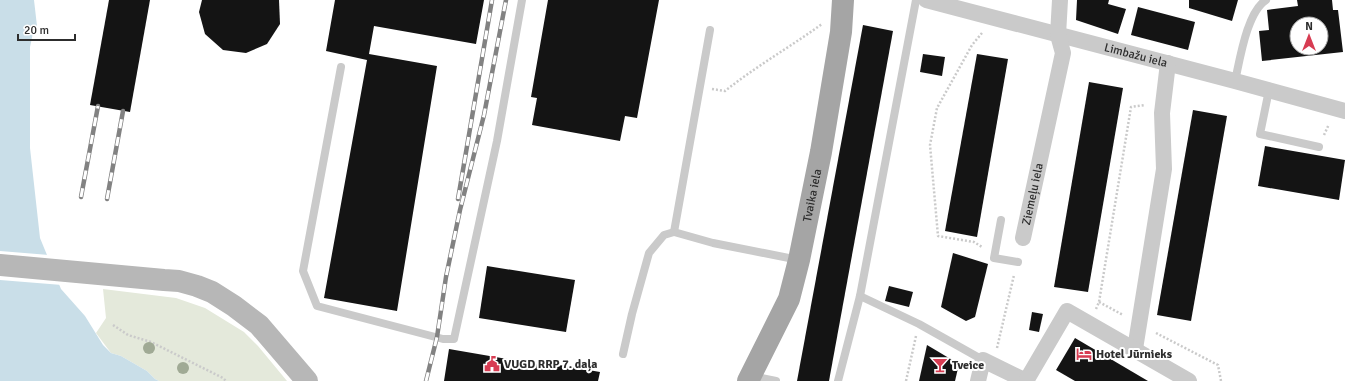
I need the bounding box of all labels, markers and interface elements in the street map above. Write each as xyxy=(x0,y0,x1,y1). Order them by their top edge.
scale bar xyxy=(18,16,75,42)
north arrow xyxy=(1289,16,1329,56)
text: N xyxy=(1305,20,1313,33)
text: 20 m xyxy=(24,23,49,38)
street label: Limbažu iela xyxy=(1103,40,1169,71)
street label: Ziemeļu iela xyxy=(1019,162,1047,227)
street label: Tvaika iela xyxy=(800,168,825,223)
hotel icon: Hotel Jūrnieks xyxy=(1075,345,1093,363)
place label: Hotel Jūrnieks xyxy=(1096,347,1173,362)
public building icon: VUGD RRP 7. daļa xyxy=(483,355,501,373)
bar icon: Tveice xyxy=(931,356,949,374)
place label: VUGD RRP 7. daļa xyxy=(504,357,597,372)
place label: Tveice xyxy=(952,358,984,373)

